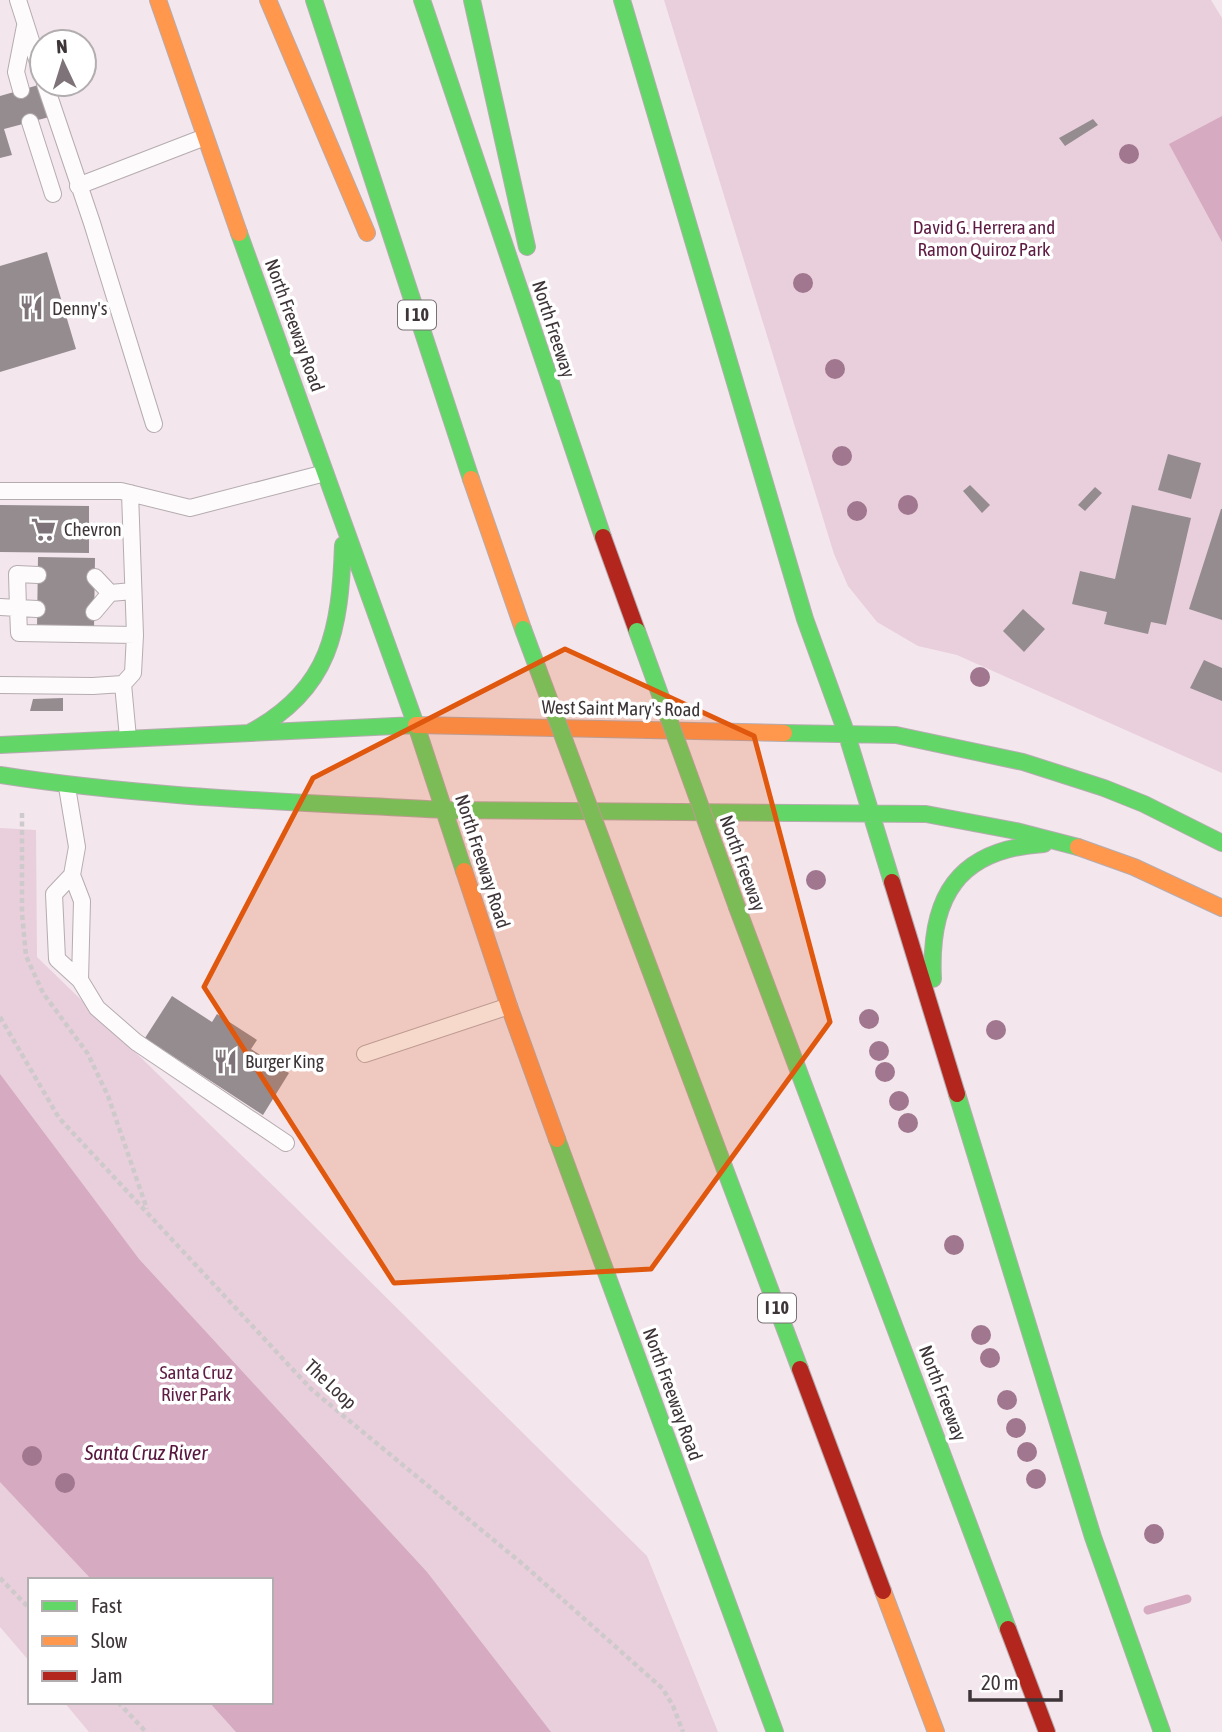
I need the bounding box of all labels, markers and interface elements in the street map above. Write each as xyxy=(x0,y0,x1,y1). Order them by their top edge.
north arrow xyxy=(28,28,98,98)
text: N xyxy=(55,35,68,57)
park label: David G. Herrera and Ramon Quiroz Park xyxy=(913,216,1055,260)
street label: North Freeway Road xyxy=(261,256,329,394)
street label: North Freeway xyxy=(528,278,580,380)
restaurant icon: Denny's xyxy=(18,294,46,322)
place label: Denny's xyxy=(52,297,108,319)
road number: I 10 xyxy=(398,300,436,330)
supermarket icon: Chevron xyxy=(30,515,58,543)
place label: Chevron xyxy=(64,518,122,540)
street label: West Saint Mary's Road xyxy=(541,696,701,720)
street label: North Freeway Road xyxy=(451,791,515,931)
street label: North Freeway xyxy=(715,812,771,914)
restaurant icon: Burger King xyxy=(211,1047,239,1075)
place label: Burger King xyxy=(245,1050,325,1072)
road number: I 10 xyxy=(758,1294,796,1322)
street label: North Freeway Road xyxy=(639,1325,707,1463)
street label: North Freeway xyxy=(915,1342,971,1444)
street label: The Loop xyxy=(301,1355,361,1413)
park label: Santa Cruz River Park xyxy=(159,1361,233,1405)
water label: Santa Cruz River xyxy=(84,1440,208,1464)
legend xyxy=(28,1578,273,1704)
text: Fast xyxy=(91,1593,122,1617)
text: Slow xyxy=(91,1628,128,1652)
scale bar xyxy=(970,1658,1061,1702)
text: Jam xyxy=(91,1663,123,1687)
text: 20 m xyxy=(981,1670,1019,1694)

